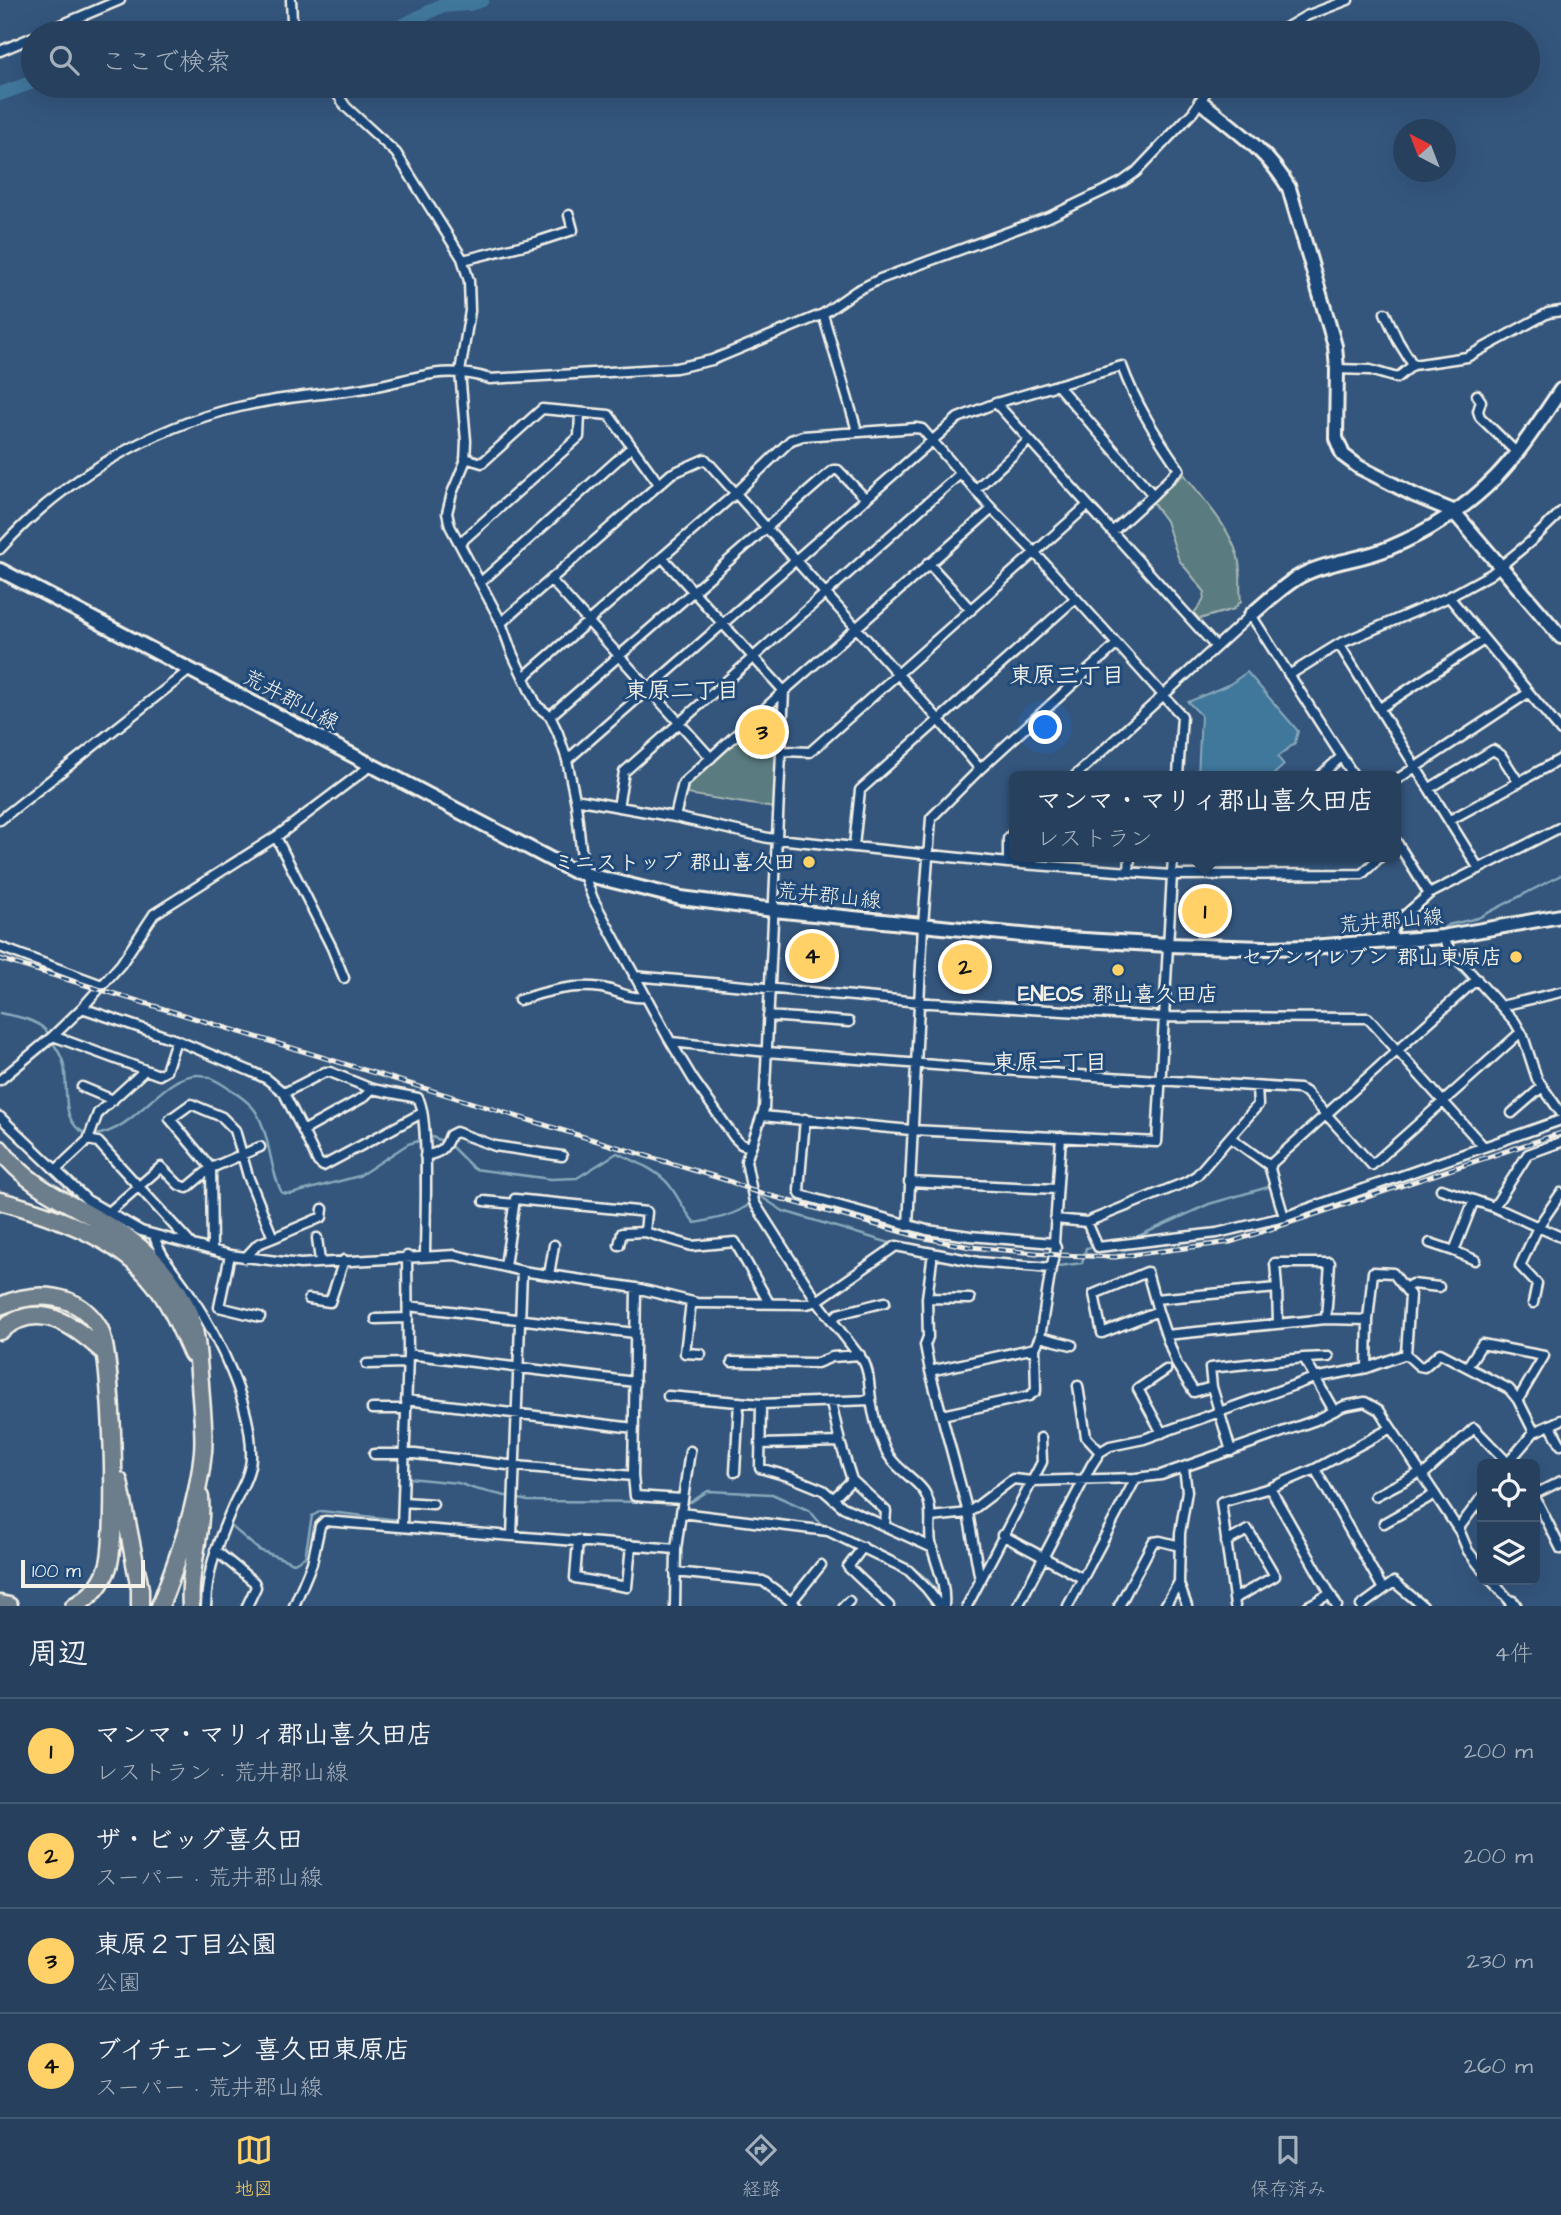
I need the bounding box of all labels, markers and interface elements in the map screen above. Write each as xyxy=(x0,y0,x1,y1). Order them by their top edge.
search box xyxy=(21,21,1540,98)
icon: search xyxy=(45,41,83,79)
text: ここで検索 xyxy=(101,44,231,80)
north arrow xyxy=(1393,119,1456,182)
district label: 東原三丁目 xyxy=(1010,660,1125,692)
street label: 荒井郡山線 xyxy=(238,663,344,737)
district label: 東原二丁目 xyxy=(625,675,740,707)
pin: 3 xyxy=(739,706,785,758)
your location xyxy=(1028,710,1062,744)
popup xyxy=(1009,771,1401,862)
text: マンマ・マリィ郡山喜久田店 xyxy=(1036,783,1374,819)
text: レストラン xyxy=(1036,823,1153,855)
place label: ミニストップ 郡山喜久田 xyxy=(553,848,795,877)
marker: ミニストップ 郡山喜久田 xyxy=(801,854,817,870)
street label: 荒井郡山線 xyxy=(775,876,883,916)
pin: 1 xyxy=(1182,885,1228,937)
street label: 荒井郡山線 xyxy=(1337,902,1445,940)
pin: 4 xyxy=(789,930,835,982)
pin: 2 xyxy=(942,941,988,993)
place label: セブンイレブン 郡山東原店 xyxy=(1242,943,1502,972)
marker: セブンイレブン 郡山東原店 xyxy=(1508,949,1524,965)
marker: ENEOS 郡山喜久田店 xyxy=(1110,962,1126,978)
place label: ENEOS 郡山喜久田店 xyxy=(1018,980,1218,1009)
district label: 東原一丁目 xyxy=(993,1047,1108,1079)
map controls xyxy=(1477,1459,1540,1585)
button: locate xyxy=(1477,1459,1540,1522)
button: layers xyxy=(1477,1522,1540,1585)
scale bar xyxy=(21,1557,145,1589)
text: 100 m xyxy=(32,1558,81,1585)
text: 周辺 xyxy=(28,1633,88,1675)
text: 4件 xyxy=(1494,1638,1533,1670)
text: マンマ・マリィ郡山喜久田店 xyxy=(95,1717,433,1753)
text: 1 xyxy=(50,1735,52,1767)
text: 200 m xyxy=(1464,1735,1533,1767)
text: レストラン · 荒井郡山線 xyxy=(95,1757,349,1789)
text: ザ・ビッグ喜久田 xyxy=(95,1822,303,1858)
text: 2 xyxy=(44,1840,58,1872)
text: 200 m xyxy=(1464,1840,1533,1872)
text: スーパー · 荒井郡山線 xyxy=(95,1862,323,1894)
text: 東原２丁目公園 xyxy=(95,1927,277,1963)
text: 3 xyxy=(45,1945,57,1977)
text: 230 m xyxy=(1467,1945,1533,1977)
text: 公園 xyxy=(95,1967,141,1999)
text: ブイチェーン 喜久田東原店 xyxy=(95,2032,410,2068)
text: 4 xyxy=(43,2050,59,2082)
text: 260 m xyxy=(1464,2050,1533,2082)
text: スーパー · 荒井郡山線 xyxy=(95,2072,323,2104)
tab: 地図 xyxy=(235,2131,273,2203)
tab: 経路 xyxy=(742,2131,780,2203)
tab: 保存済み xyxy=(1250,2131,1326,2203)

